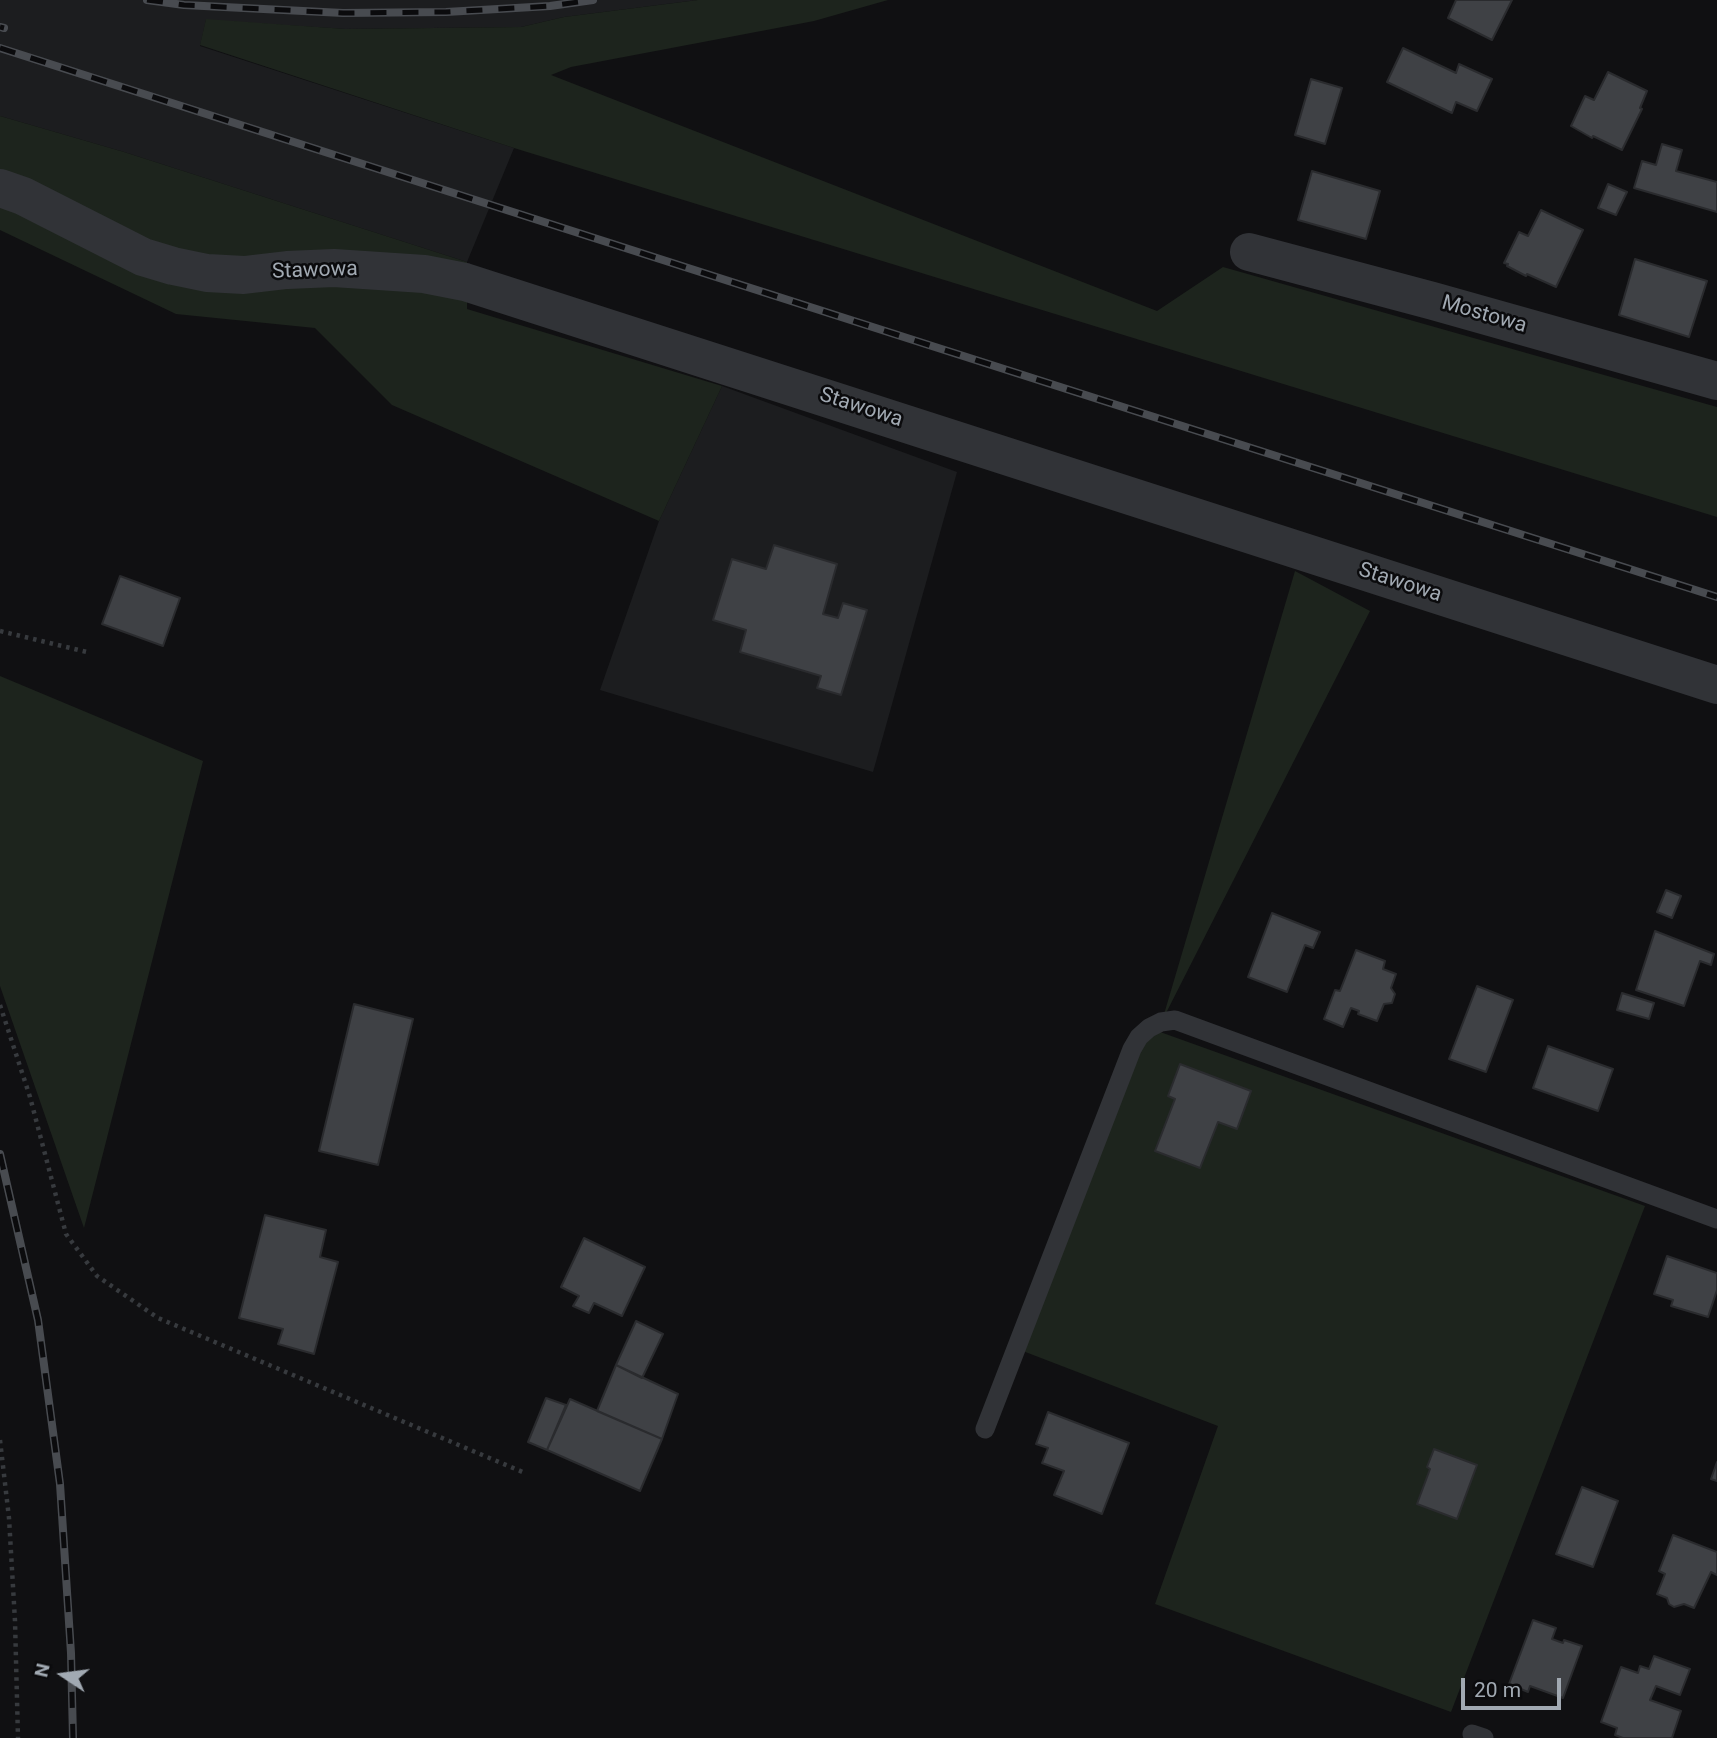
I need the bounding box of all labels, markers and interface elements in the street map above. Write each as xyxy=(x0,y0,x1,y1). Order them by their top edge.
street label: Stawowa xyxy=(272,257,358,285)
street label: Mostowa xyxy=(1439,291,1529,339)
street label: Stawowa xyxy=(816,383,906,433)
street label: Stawowa xyxy=(1355,558,1445,608)
north arrow xyxy=(28,1640,98,1710)
text: N xyxy=(29,1661,55,1679)
scale bar xyxy=(1465,1664,1565,1708)
text: 20 m xyxy=(1474,1678,1521,1702)

